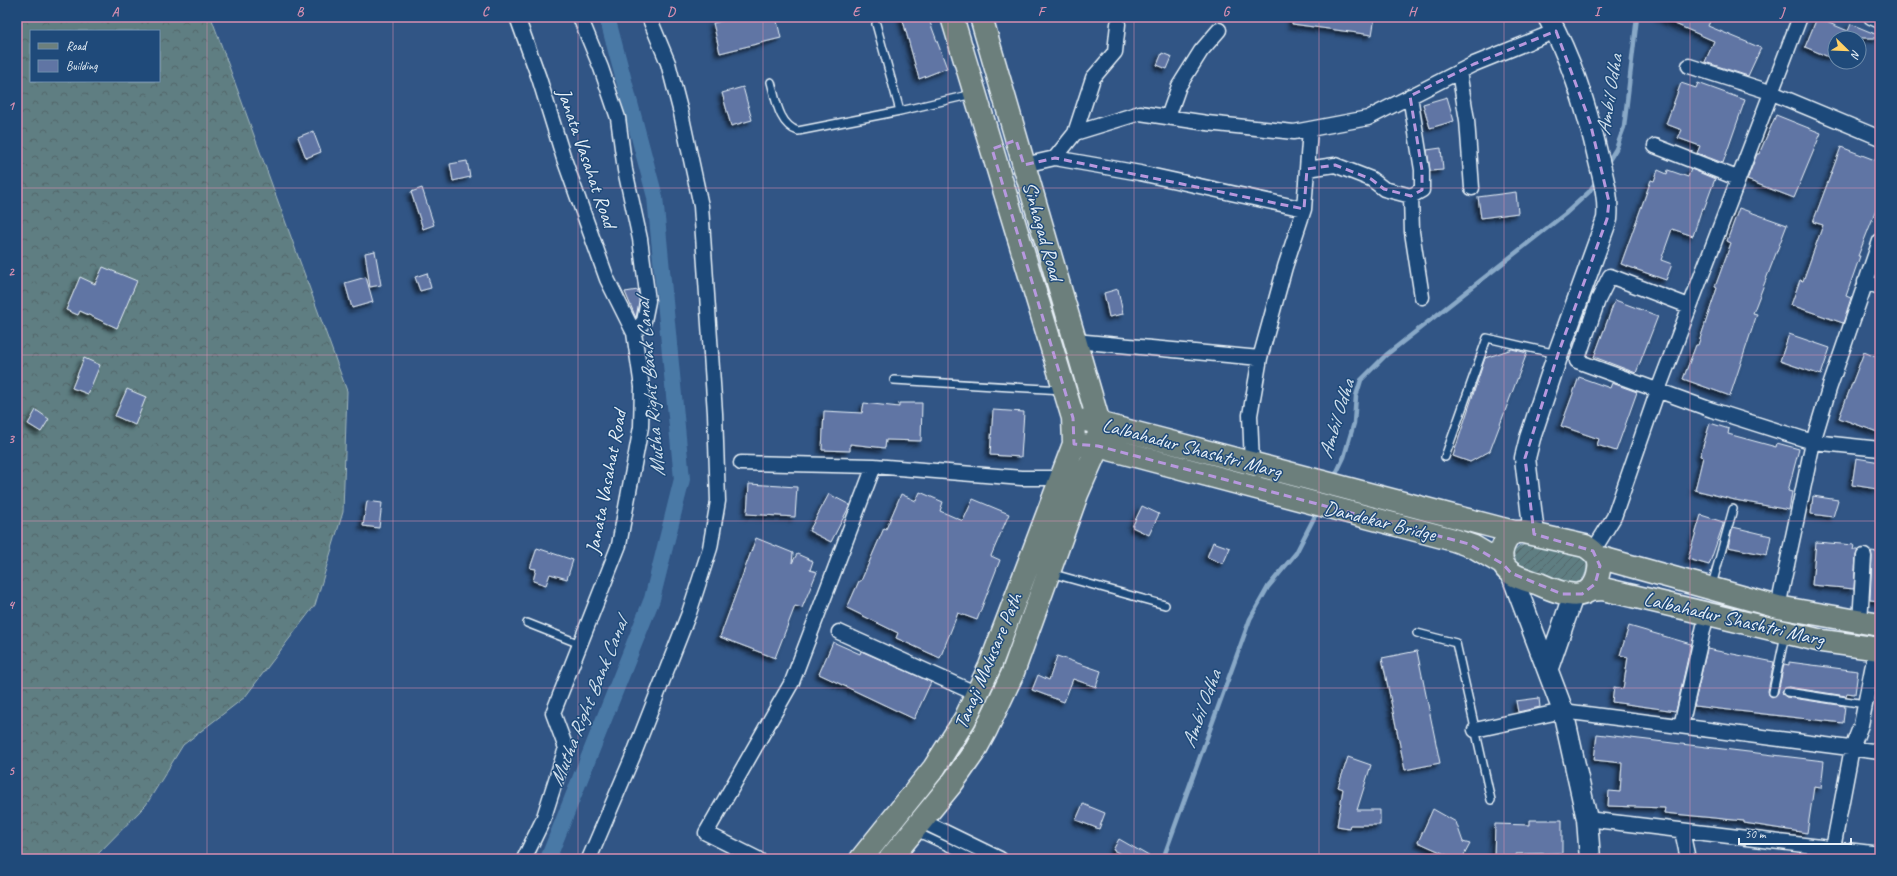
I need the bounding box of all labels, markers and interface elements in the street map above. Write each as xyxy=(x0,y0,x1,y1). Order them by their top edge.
text: A xyxy=(112,4,120,20)
text: B xyxy=(297,4,305,20)
text: C xyxy=(482,4,490,20)
text: D xyxy=(667,4,676,20)
text: E xyxy=(853,4,862,20)
text: F xyxy=(1038,4,1047,20)
text: G xyxy=(1223,4,1231,20)
text: H xyxy=(1408,4,1418,20)
text: I xyxy=(1594,4,1603,20)
text: J xyxy=(1779,4,1786,20)
legend xyxy=(30,30,160,82)
north arrow xyxy=(1827,30,1867,70)
text: Road xyxy=(66,38,88,54)
text: N xyxy=(1848,48,1864,62)
water label: Ambil Odha xyxy=(1590,51,1629,137)
text: Building xyxy=(66,58,98,74)
street label: Janata Vasahat Road xyxy=(551,84,624,234)
text: 1 xyxy=(8,98,16,114)
street label: Sinhagad Road xyxy=(1017,179,1070,286)
text: 2 xyxy=(8,264,15,280)
water label: Mutha Right Bank Canal xyxy=(629,292,671,478)
water label: Ambil Odha xyxy=(1312,374,1361,461)
street label: Janata Vasahat Road xyxy=(580,405,633,557)
street label: Lalbahadur Shashtri Marg xyxy=(1100,412,1286,484)
text: 3 xyxy=(8,431,15,447)
street label: Dandekar Bridge xyxy=(1322,495,1440,547)
street label: Lalbahadur Shashtri Marg xyxy=(1641,586,1828,652)
street label: Tanaji Malusare Path xyxy=(948,588,1029,733)
text: 4 xyxy=(8,597,16,613)
water label: Mutha Right Bank Canal xyxy=(543,608,636,790)
water label: Ambil Odha xyxy=(1175,664,1228,751)
text: 5 xyxy=(8,763,15,779)
scale bar xyxy=(1739,820,1851,846)
text: 50 m xyxy=(1745,826,1767,842)

